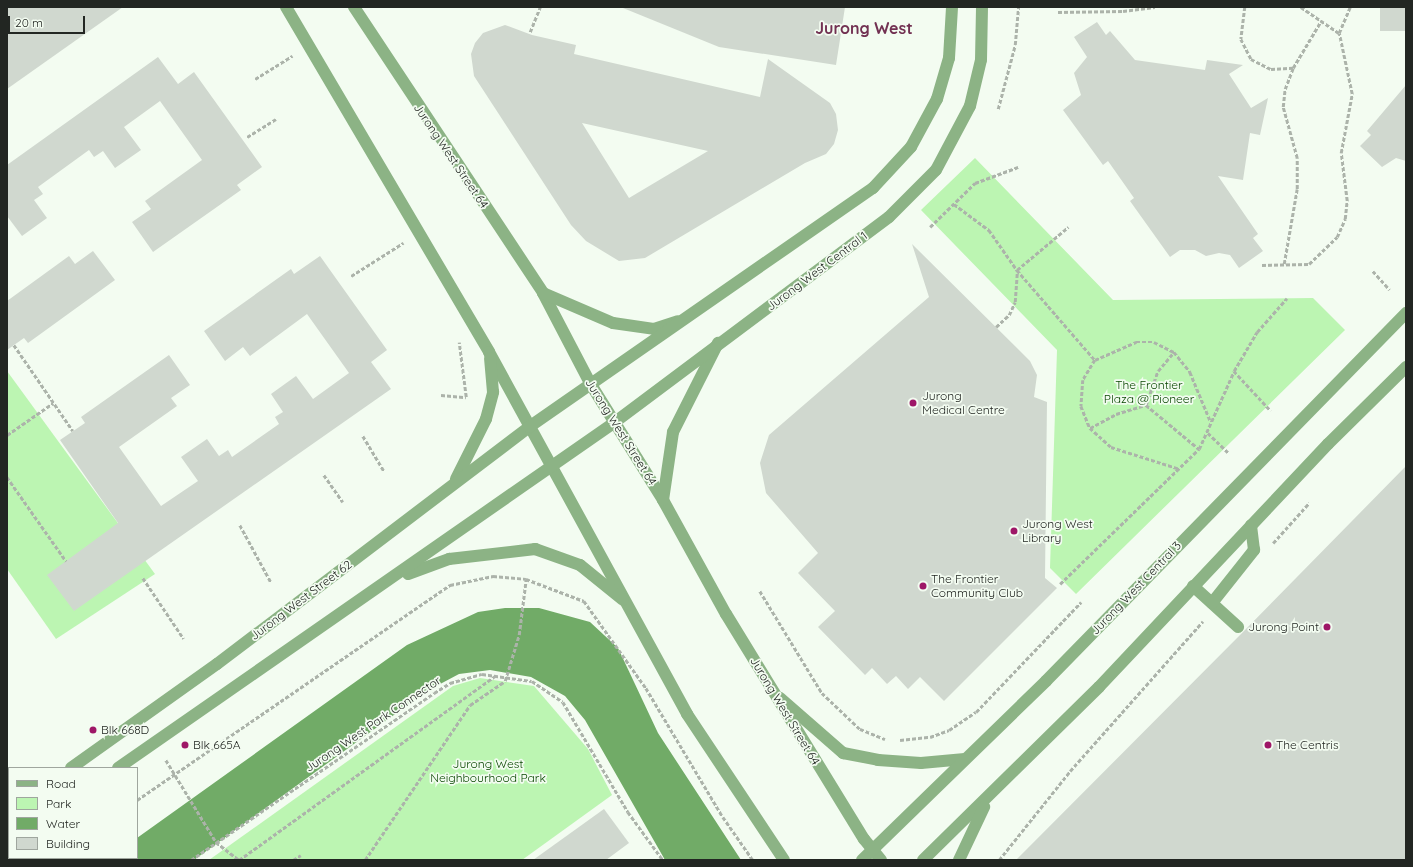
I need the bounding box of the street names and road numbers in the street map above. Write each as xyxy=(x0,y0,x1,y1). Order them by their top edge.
street label: Jurong West Street 64 xyxy=(411,101,491,211)
street label: Jurong West Central 1 xyxy=(764,229,870,313)
street label: Jurong West Street 64 xyxy=(582,376,660,488)
street label: Jurong West Central 3 xyxy=(1088,538,1184,638)
street label: Jurong West Street 62 xyxy=(247,557,355,643)
street label: Jurong West Street 64 xyxy=(747,654,823,768)
street label: Jurong West Park Connector xyxy=(302,673,444,775)

